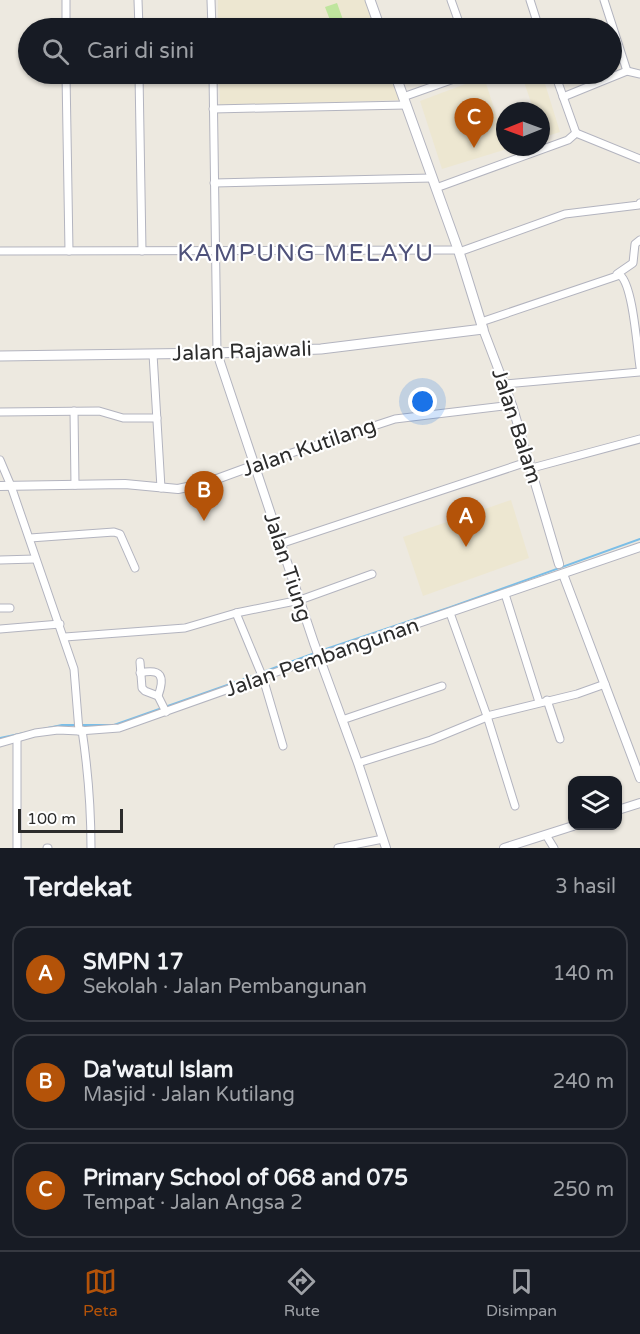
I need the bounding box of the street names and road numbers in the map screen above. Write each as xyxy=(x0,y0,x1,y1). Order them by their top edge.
street label: Jalan Rajawali xyxy=(172,337,312,366)
street label: Jalan Balam xyxy=(486,365,547,487)
street label: Jalan Kutilang xyxy=(239,413,379,482)
street label: Jalan Tiung xyxy=(258,509,317,625)
street label: Jalan Pembangunan xyxy=(222,613,422,702)

